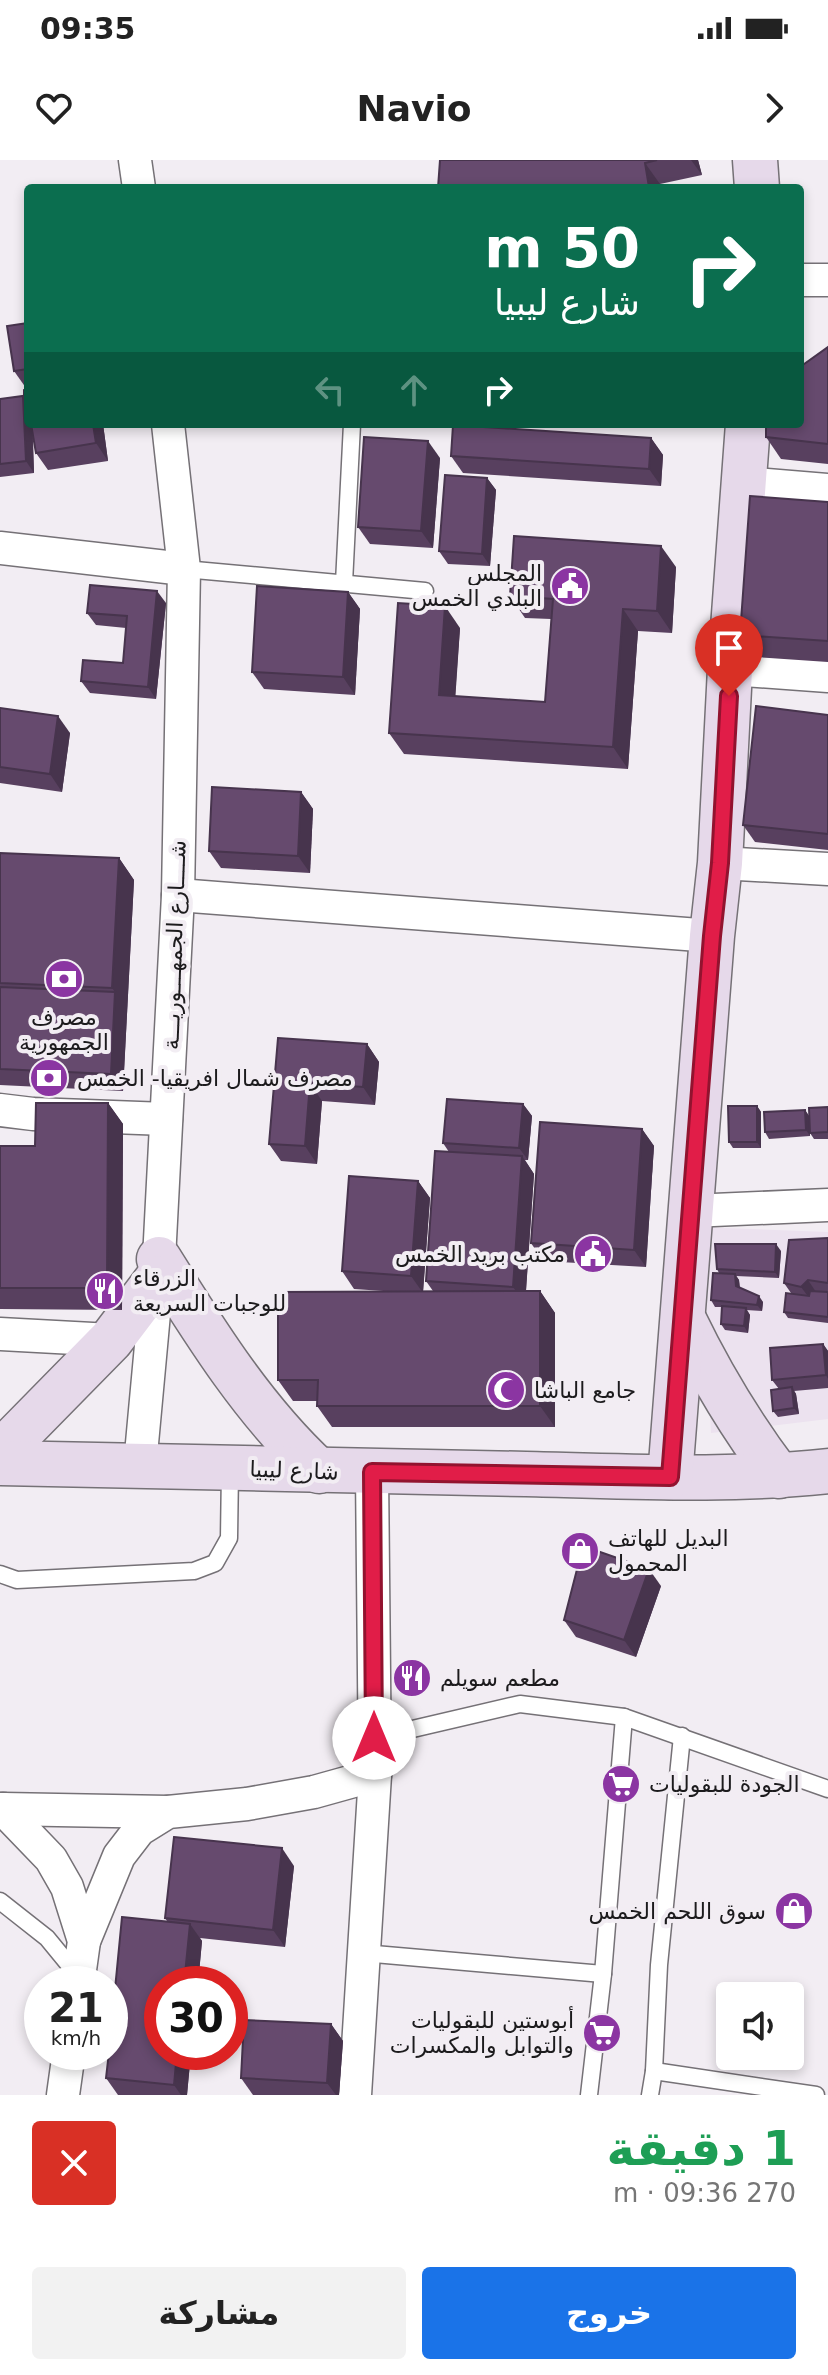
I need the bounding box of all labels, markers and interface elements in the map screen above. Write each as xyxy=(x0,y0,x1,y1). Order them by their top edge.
text: 09:35 xyxy=(40,11,136,46)
icon: heart xyxy=(32,86,76,130)
icon: forward xyxy=(752,86,796,130)
text: Navio xyxy=(357,88,471,129)
text: 50 m xyxy=(484,215,640,280)
icon: right xyxy=(668,216,772,320)
text: شارع ليبيا xyxy=(494,282,640,323)
icon: left xyxy=(308,368,352,412)
icon: ahead xyxy=(392,368,436,412)
icon: right xyxy=(476,368,520,412)
place label: المجلس البلدي الخمس xyxy=(412,561,542,612)
public building icon: المجلس البلدي الخمس xyxy=(549,565,591,607)
pin xyxy=(695,614,763,696)
icon: arrive xyxy=(707,626,751,670)
street label: شــــارع الجمهـــوريـــة xyxy=(158,840,191,1050)
bank icon: مصرف الجمهورية xyxy=(43,958,85,1000)
place label: مصرف الجمهورية xyxy=(19,1005,109,1055)
bank icon: مصرف شمال افريقيا- الخمس xyxy=(28,1057,70,1099)
place label: مصرف شمال افريقيا- الخمس xyxy=(77,1066,353,1092)
public building icon: مكتب بريد الخمس xyxy=(572,1233,614,1275)
place label: مكتب بريد الخمس xyxy=(395,1242,565,1268)
place label: الزرقاء للوجبات السريعة xyxy=(133,1266,286,1316)
restaurant icon: الزرقاء للوجبات السريعة xyxy=(84,1270,126,1312)
mosque icon: جامع الباشا xyxy=(485,1369,527,1411)
place label: جامع الباشا xyxy=(534,1378,636,1403)
street label: شارع ليبيا xyxy=(249,1456,339,1485)
place label: البديل للهاتف المحمول xyxy=(608,1526,729,1576)
shop icon: البديل للهاتف المحمول xyxy=(559,1530,601,1572)
restaurant icon: مطعم سويلم xyxy=(391,1657,433,1699)
place label: مطعم سويلم xyxy=(440,1666,560,1692)
position arrow xyxy=(332,1696,416,1780)
supermarket icon: الجودة للبقوليات xyxy=(600,1763,642,1805)
place label: الجودة للبقوليات xyxy=(649,1772,800,1797)
shop icon: سوق اللحم الخمس xyxy=(773,1890,815,1932)
place label: سوق اللحم الخمس xyxy=(588,1899,766,1925)
speed limit sign: 30 xyxy=(144,1966,248,2070)
map controls xyxy=(716,1982,804,2070)
button: sound xyxy=(716,1982,804,2070)
text: 21 xyxy=(48,1985,104,2031)
place label: أبوستين للبقوليات والتوابل والمكسرات xyxy=(390,2006,574,2058)
supermarket icon: أبوستين للبقوليات والتوابل والمكسرات xyxy=(581,2012,623,2054)
text: km/h xyxy=(51,2026,101,2050)
text: 1 دقيقة xyxy=(607,2120,796,2176)
button: close xyxy=(32,2121,116,2205)
text: 270 m · 09:36 xyxy=(613,2178,796,2208)
button: مشاركة xyxy=(32,2267,406,2359)
button: خروج xyxy=(422,2267,796,2359)

